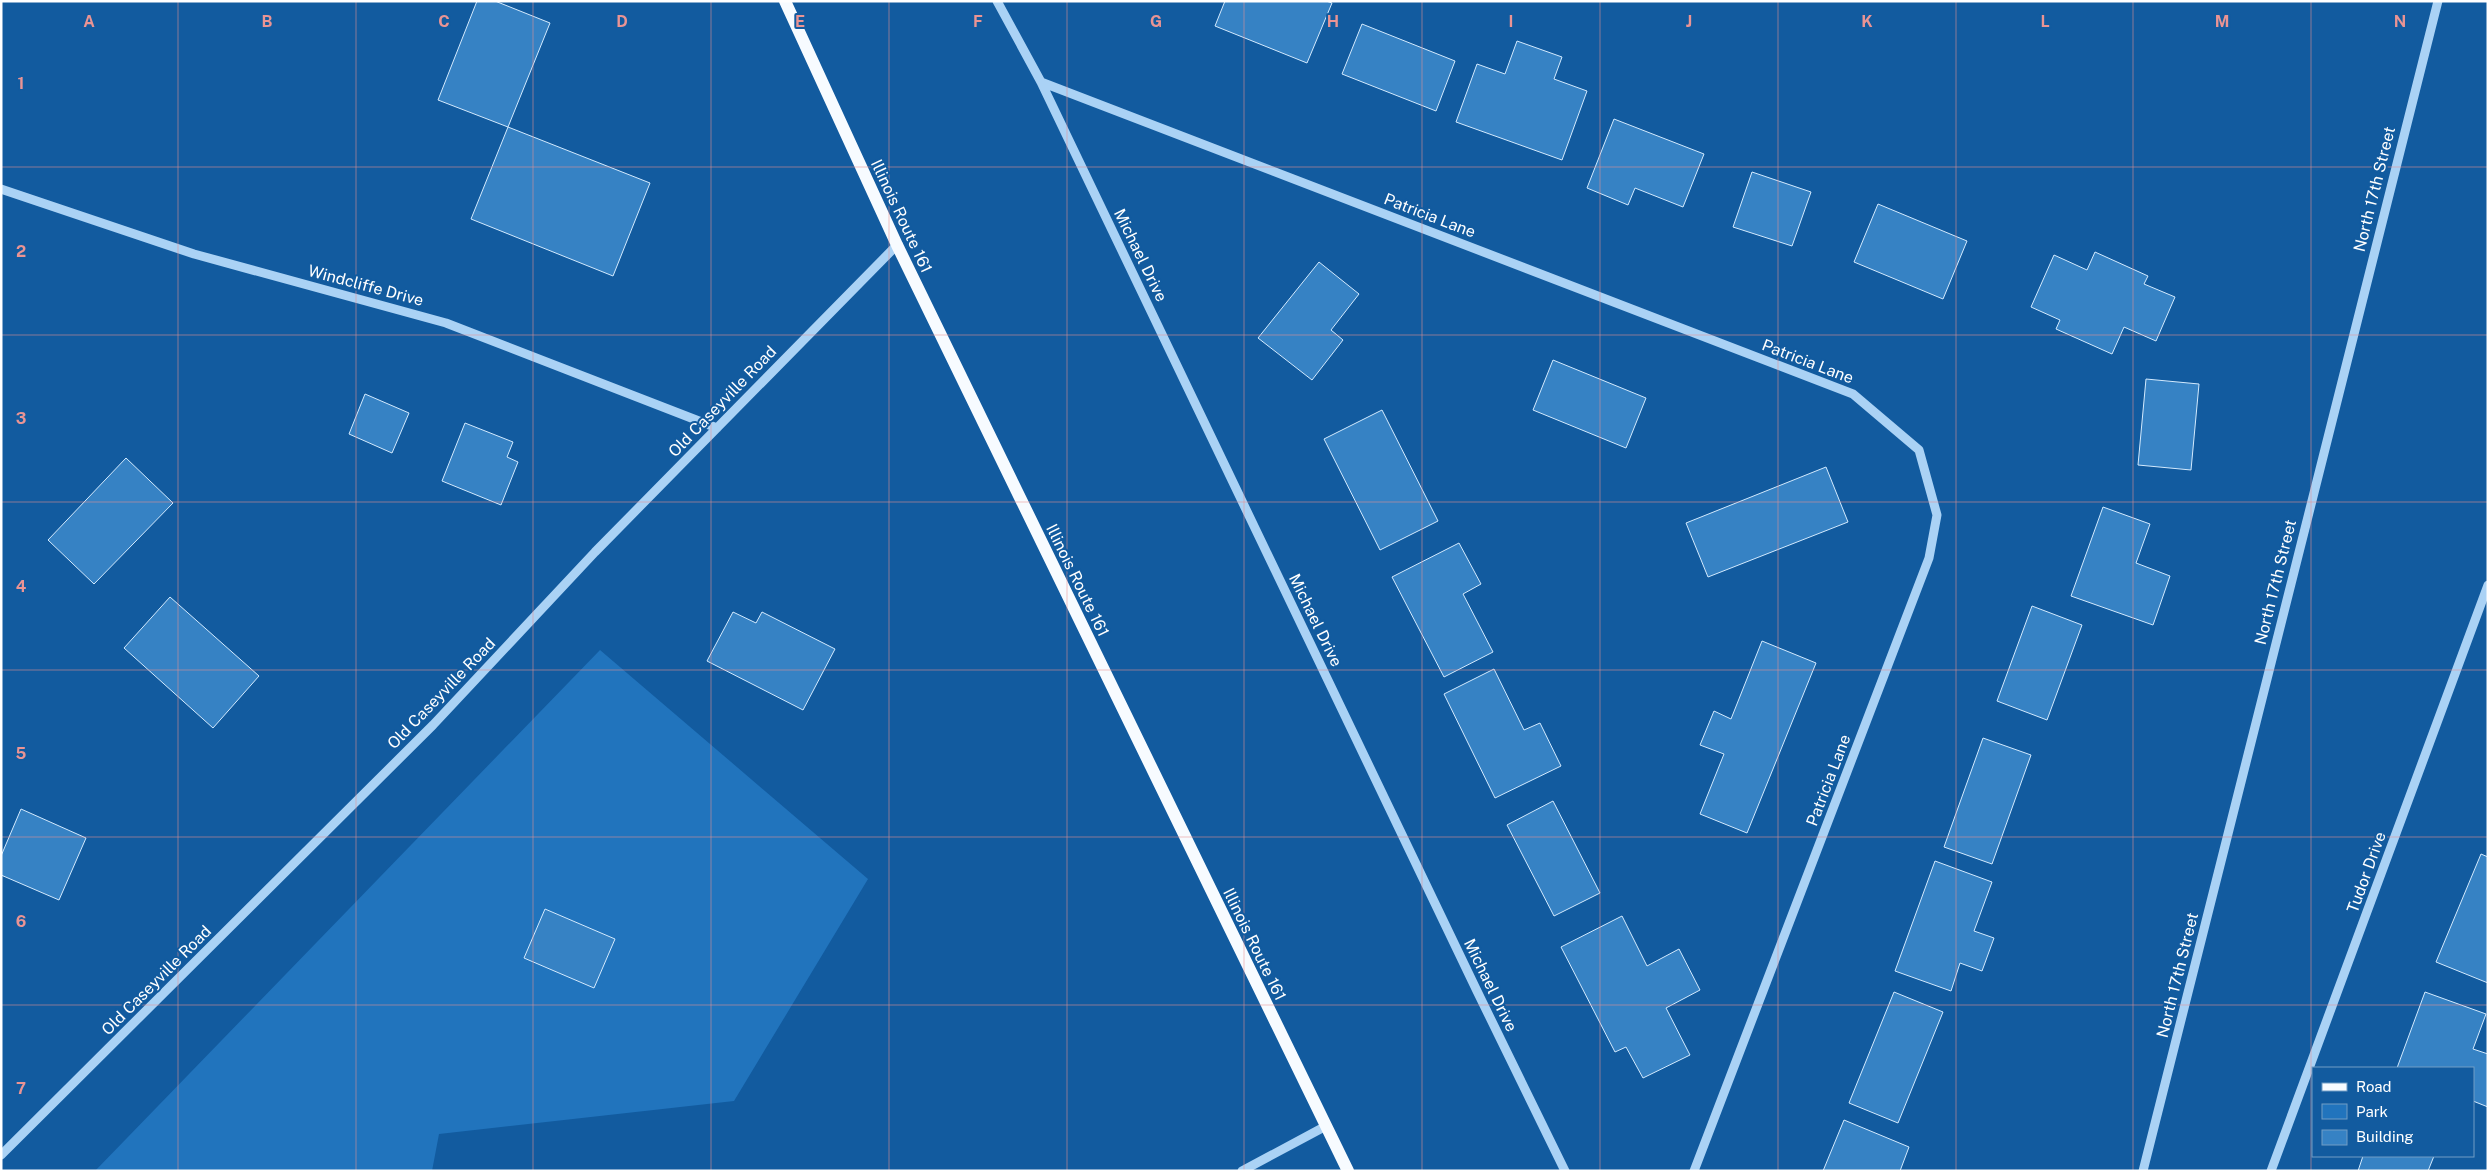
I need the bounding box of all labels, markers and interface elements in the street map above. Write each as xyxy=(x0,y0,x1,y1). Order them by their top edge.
text: A xyxy=(83,12,95,31)
text: B xyxy=(262,12,273,31)
text: C xyxy=(438,12,450,31)
text: D xyxy=(616,12,628,31)
text: E xyxy=(795,12,805,31)
text: F xyxy=(973,12,983,31)
text: G xyxy=(1150,12,1162,31)
text: H xyxy=(1327,12,1339,31)
text: I xyxy=(1509,12,1513,31)
text: J xyxy=(1686,12,1692,31)
text: K xyxy=(1861,12,1873,31)
text: L xyxy=(2040,12,2050,31)
text: M xyxy=(2215,12,2229,31)
text: N xyxy=(2394,12,2406,31)
text: 1 xyxy=(18,74,24,93)
street label: North 17th Street xyxy=(2350,124,2399,254)
street label: Illinois Route 161 xyxy=(867,157,936,276)
street label: Patricia Lane xyxy=(1381,189,1478,242)
street label: Michael Drive xyxy=(1110,206,1171,305)
text: 2 xyxy=(16,242,26,261)
street label: Windcliffe Drive xyxy=(306,261,426,310)
street label: Patricia Lane xyxy=(1759,335,1856,388)
street label: Old Caseyville Road xyxy=(665,342,780,461)
text: 3 xyxy=(16,409,26,428)
street label: North 17th Street xyxy=(2251,517,2300,647)
street label: Illinois Route 161 xyxy=(1042,521,1113,640)
street label: Michael Drive xyxy=(1285,571,1346,670)
text: 4 xyxy=(16,577,27,596)
street label: Old Caseyville Road xyxy=(384,634,499,753)
street label: Patricia Lane xyxy=(1802,732,1855,829)
text: 5 xyxy=(16,744,27,763)
street label: Tudor Drive xyxy=(2343,829,2390,915)
street label: Illinois Route 161 xyxy=(1219,885,1290,1004)
street label: North 17th Street xyxy=(2153,910,2202,1040)
text: 6 xyxy=(16,912,26,931)
street label: Old Caseyville Road xyxy=(98,922,215,1039)
street label: Michael Drive xyxy=(1460,936,1521,1035)
legend xyxy=(2312,1067,2474,1157)
text: Road xyxy=(2356,1078,2392,1095)
text: 7 xyxy=(16,1079,26,1098)
text: Park xyxy=(2356,1103,2388,1120)
text: Building xyxy=(2356,1128,2414,1145)

